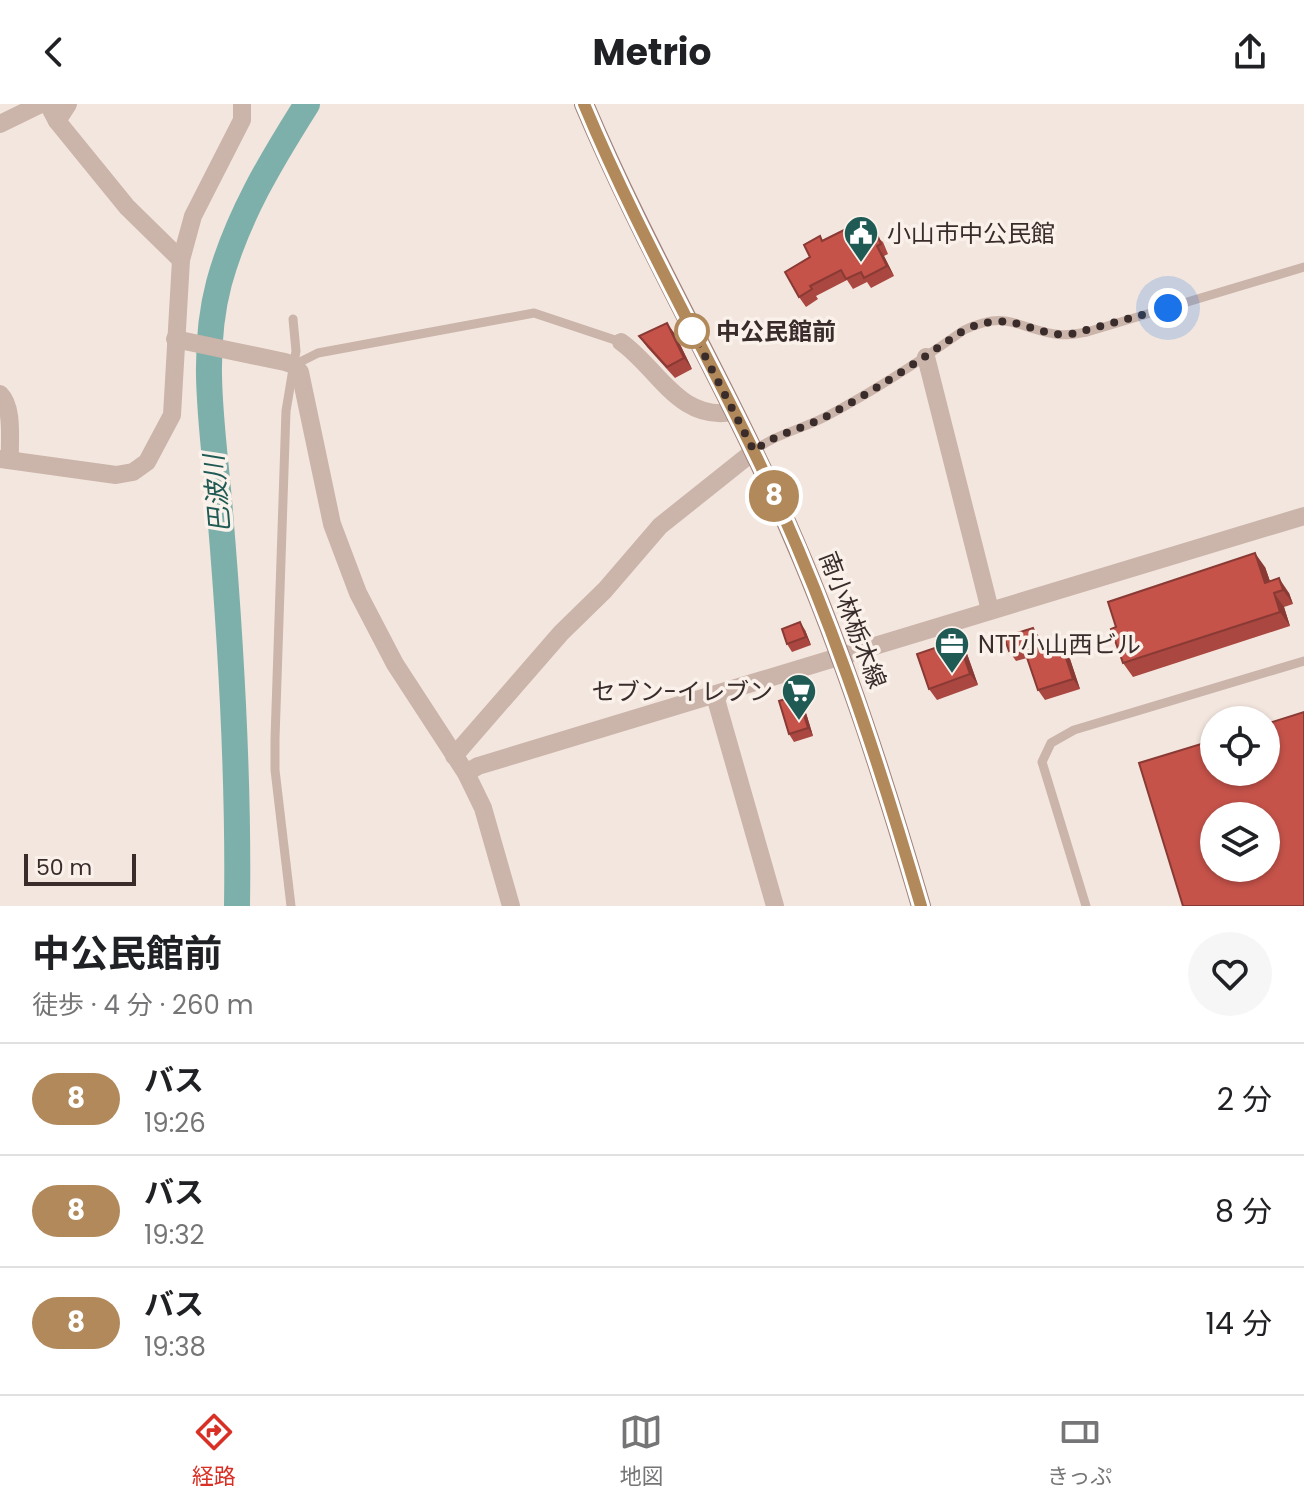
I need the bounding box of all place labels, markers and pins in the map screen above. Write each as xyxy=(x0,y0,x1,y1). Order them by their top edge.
public building icon: 小山市中公民館 xyxy=(842,214,880,264)
place label: 小山市中公民館 xyxy=(887,217,1055,250)
marker: 中公民館前 xyxy=(675,314,709,348)
place label: 中公民館前 xyxy=(716,315,836,348)
office icon: NTT小山西ビル xyxy=(933,625,971,675)
place label: NTT小山西ビル xyxy=(978,628,1141,661)
supermarket icon: セブン-イレブン xyxy=(780,672,818,722)
place label: セブン-イレブン xyxy=(592,675,773,708)

